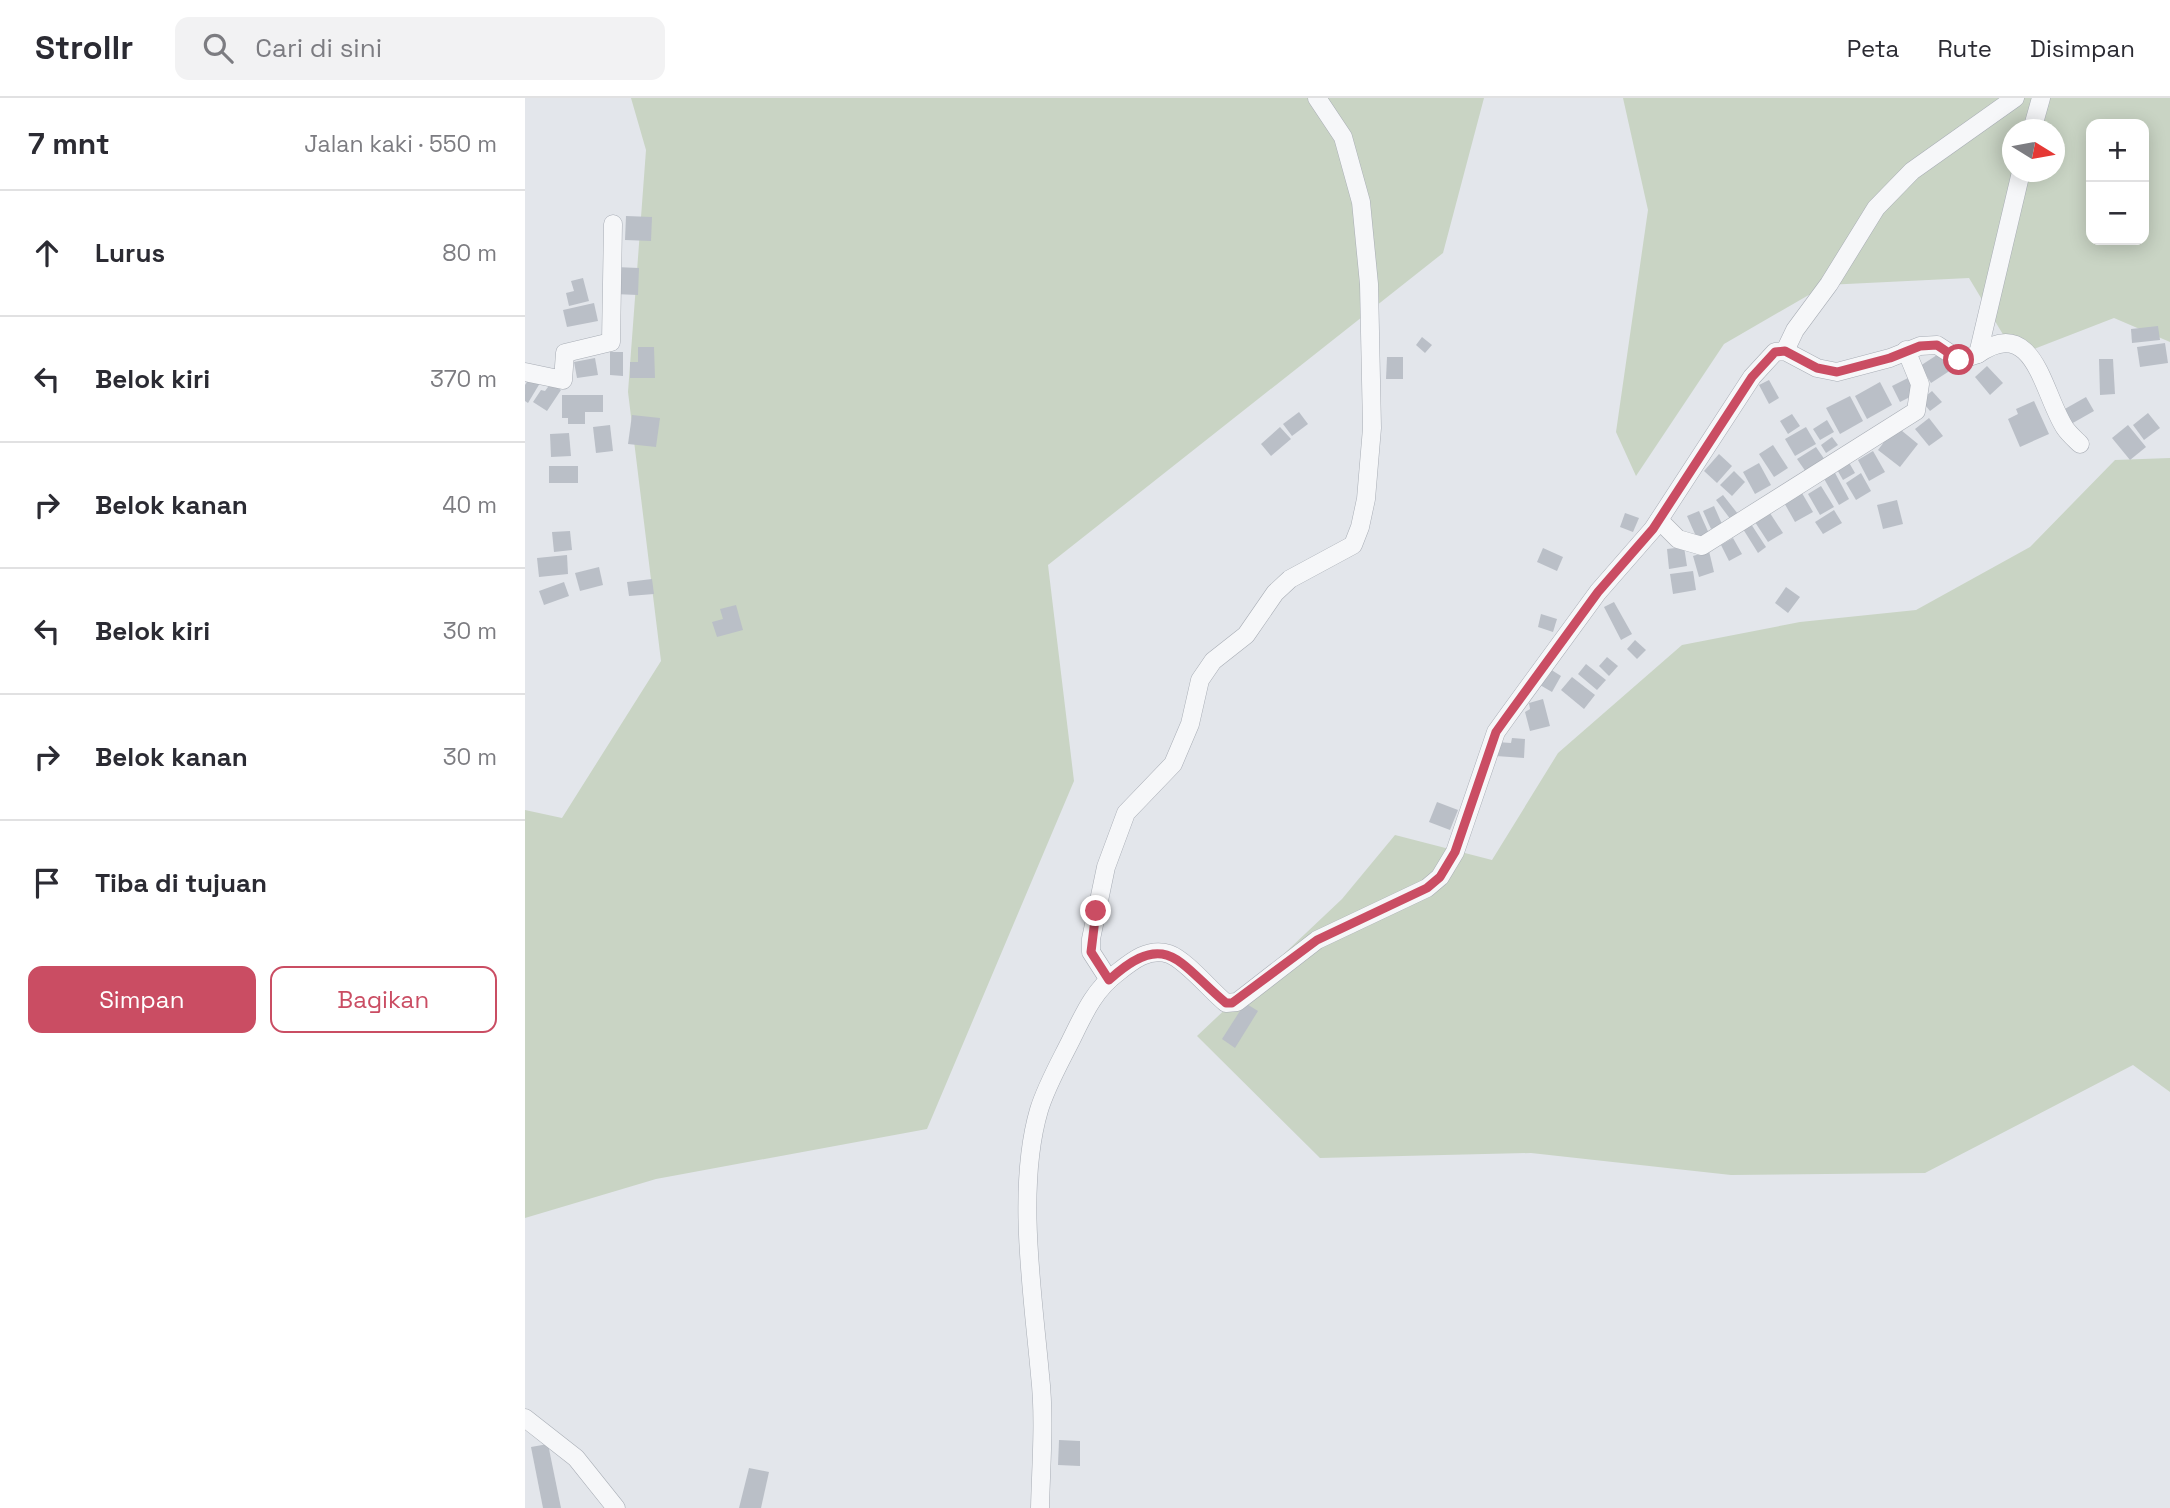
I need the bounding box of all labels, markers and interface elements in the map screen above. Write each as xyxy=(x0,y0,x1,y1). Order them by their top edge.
search box xyxy=(175,17,665,80)
text: Strollr xyxy=(35,27,133,69)
icon: search xyxy=(199,29,237,67)
text: Cari di sini xyxy=(255,31,382,65)
text: Peta xyxy=(1847,33,1899,64)
text: Rute xyxy=(1937,33,1992,64)
text: Disimpan xyxy=(2030,33,2135,64)
north arrow xyxy=(2002,119,2065,182)
map controls xyxy=(2086,119,2149,245)
button: + xyxy=(2086,119,2149,182)
text: 7 mnt xyxy=(28,124,110,163)
text: Jalan kaki · 550 m xyxy=(304,129,497,159)
button: − xyxy=(2086,182,2149,245)
icon: ahead xyxy=(28,234,66,272)
text: Lurus xyxy=(95,236,165,270)
text: 80 m xyxy=(442,238,497,268)
route start xyxy=(1943,344,1974,375)
icon: left xyxy=(28,360,66,398)
text: Belok kiri xyxy=(95,362,210,396)
text: 370 m xyxy=(430,364,497,394)
icon: right xyxy=(28,486,66,524)
text: Belok kanan xyxy=(95,488,248,522)
text: 40 m xyxy=(442,490,497,520)
icon: left xyxy=(28,612,66,650)
text: Belok kiri xyxy=(95,614,210,648)
text: 30 m xyxy=(443,616,497,646)
icon: right xyxy=(28,738,66,776)
text: Belok kanan xyxy=(95,740,248,774)
text: 30 m xyxy=(443,742,497,772)
icon: arrive xyxy=(28,864,66,902)
text: Tiba di tujuan xyxy=(95,866,267,900)
route end xyxy=(1080,895,1111,926)
button: Simpan xyxy=(28,966,256,1033)
button: Bagikan xyxy=(270,966,497,1033)

